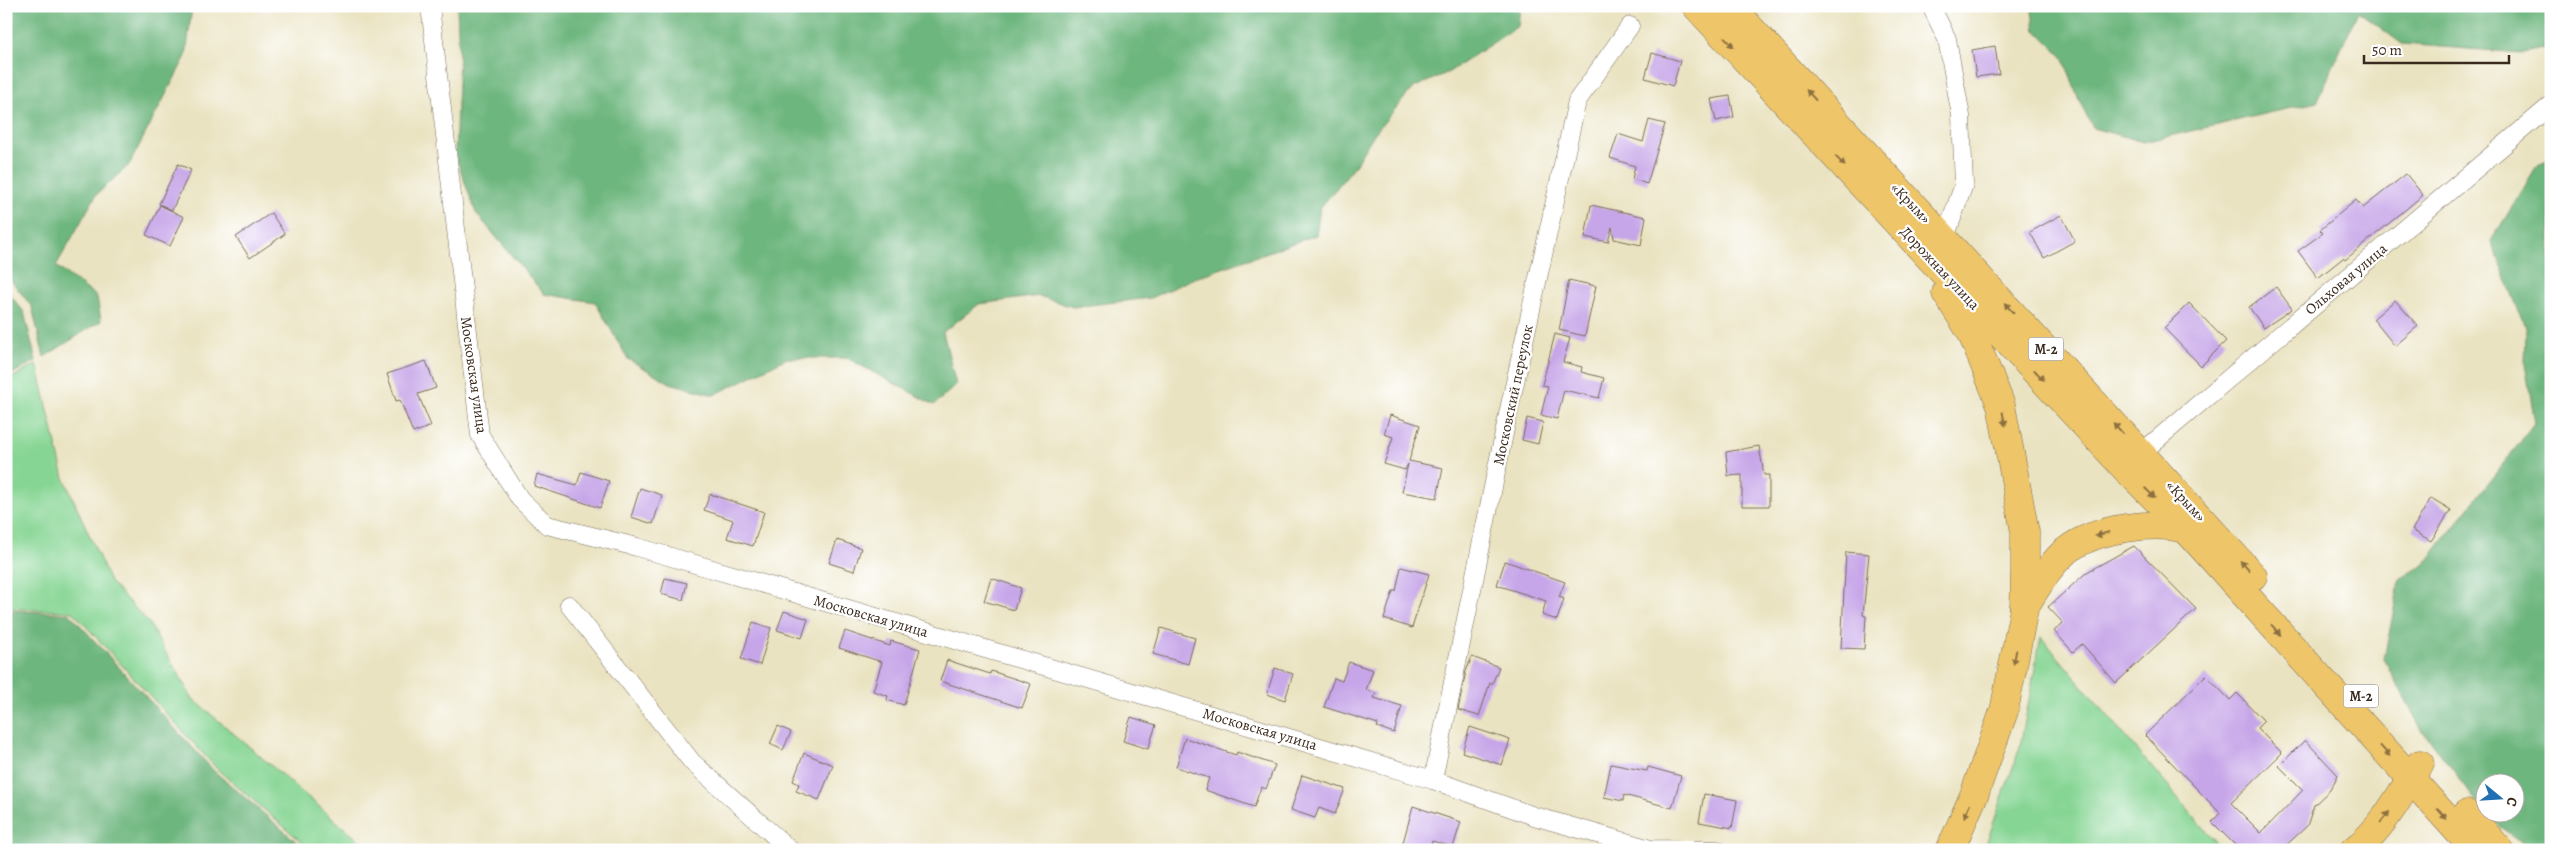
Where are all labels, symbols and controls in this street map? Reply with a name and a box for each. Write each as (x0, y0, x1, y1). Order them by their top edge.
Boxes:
scale bar (2364, 32, 2510, 64)
one-way arrow (1723, 36, 1735, 48)
text: 50 m (2372, 40, 2402, 60)
one-way arrow (1805, 90, 1817, 102)
one-way arrow (1834, 155, 1846, 167)
street label: «Крым» (1886, 178, 1936, 228)
street label: Дорожная улица (1896, 222, 1984, 314)
street label: Ольховая улица (2301, 239, 2391, 319)
one-way arrow (2003, 303, 2015, 315)
street label: Московская улица (456, 315, 492, 435)
street label: Московский переулок (1488, 323, 1538, 467)
road number: М-2 (2028, 338, 2064, 360)
one-way arrow (2033, 368, 2045, 380)
one-way arrow (2000, 412, 2008, 428)
one-way arrow (2112, 423, 2124, 435)
street label: «Крым» (2162, 476, 2211, 527)
one-way arrow (2144, 487, 2156, 499)
one-way arrow (2095, 530, 2110, 538)
one-way arrow (2239, 561, 2251, 573)
street label: Московская улица (811, 590, 931, 642)
one-way arrow (2270, 623, 2282, 635)
one-way arrow (2010, 649, 2018, 665)
road number: М-2 (2344, 684, 2378, 708)
street label: Московская улица (1200, 703, 1320, 755)
one-way arrow (2379, 744, 2391, 756)
north arrow (2474, 774, 2524, 824)
text: С (2501, 795, 2522, 809)
one-way arrow (1962, 804, 1970, 818)
one-way arrow (2437, 808, 2448, 821)
one-way arrow (2380, 811, 2391, 824)

